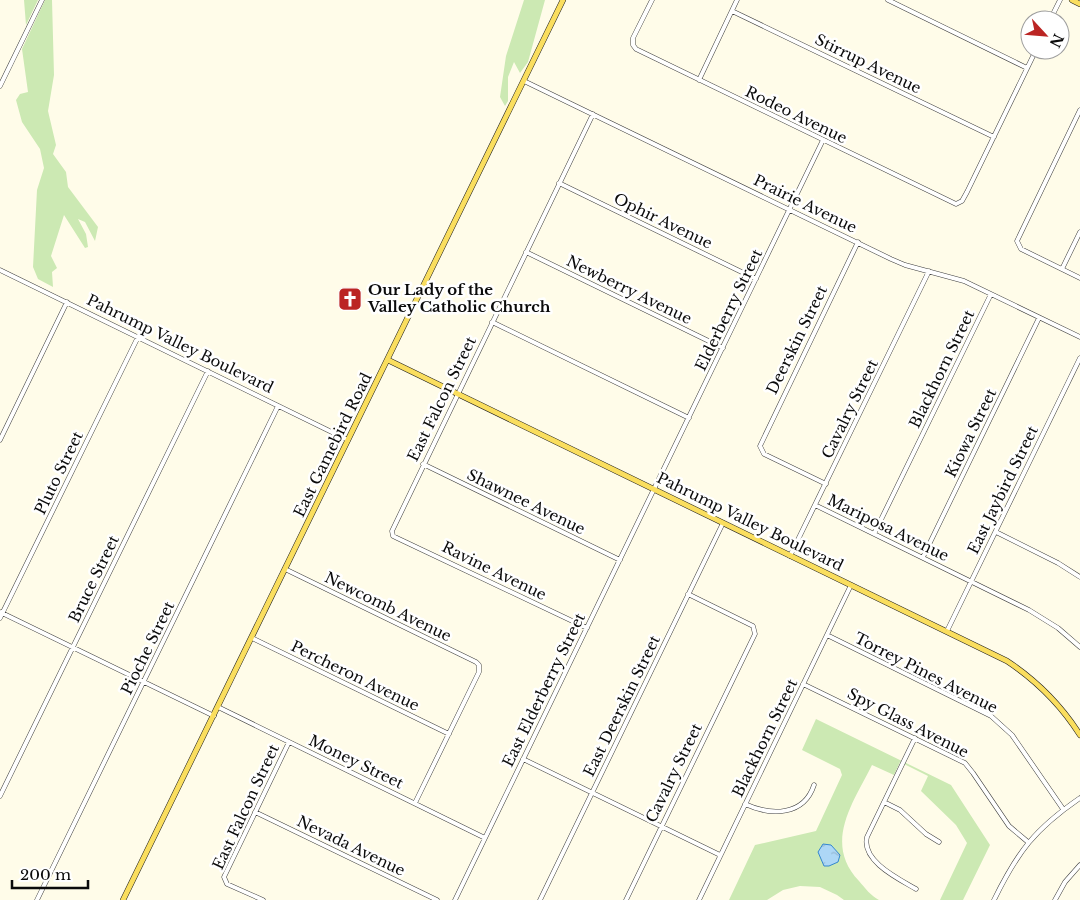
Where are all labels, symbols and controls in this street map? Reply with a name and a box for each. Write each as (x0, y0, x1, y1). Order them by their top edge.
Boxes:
north arrow (1020, 10, 1070, 60)
street label: Stirrup Avenue (812, 30, 924, 97)
text: N (1046, 31, 1068, 51)
street label: Rodeo Avenue (742, 82, 850, 147)
street label: Prairie Avenue (750, 170, 860, 237)
street label: Ophir Avenue (611, 188, 716, 253)
street label: Elderberry Street (691, 246, 766, 374)
street label: Newberry Avenue (564, 251, 695, 328)
place label: Our Lady of the Valley Catholic Church (367, 280, 551, 316)
street label: Deerskin Street (762, 282, 831, 397)
church icon: Our Lady of the Valley Catholic Church (337, 286, 363, 312)
street label: Pahrump Valley Boulevard (84, 290, 277, 397)
street label: Blackhorn Street (905, 306, 979, 431)
street label: East Falcon Street (403, 333, 480, 464)
street label: Cavalry Street (817, 356, 882, 461)
street label: East Gamebird Road (289, 369, 376, 520)
street label: Kiowa Street (941, 385, 1000, 480)
street label: East Jaybird Street (963, 422, 1042, 557)
street label: Pluto Street (30, 428, 87, 517)
street label: Shawnee Avenue (464, 465, 588, 538)
street label: Pahrump Valley Boulevard (654, 468, 847, 575)
street label: Mariposa Avenue (824, 490, 952, 565)
street label: Bruce Street (64, 532, 123, 626)
street label: Ravine Avenue (439, 537, 550, 604)
street label: Newcomb Avenue (322, 568, 455, 645)
street label: Pioche Street (117, 598, 179, 698)
street label: East Elderberry Street (498, 609, 589, 770)
street label: Torrey Pines Avenue (851, 628, 1001, 717)
street label: East Deerskin Street (579, 632, 664, 779)
street label: Percheron Avenue (288, 636, 422, 715)
street label: Blackhorn Street (728, 675, 802, 800)
street label: Spy Glass Avenue (844, 684, 972, 761)
street label: Cavalry Street (641, 720, 706, 825)
street label: Money Street (306, 730, 407, 793)
street label: East Falcon Street (208, 741, 283, 873)
street label: Nevada Avenue (294, 811, 408, 880)
scale bar (12, 858, 89, 890)
text: 200 m (20, 865, 71, 884)

